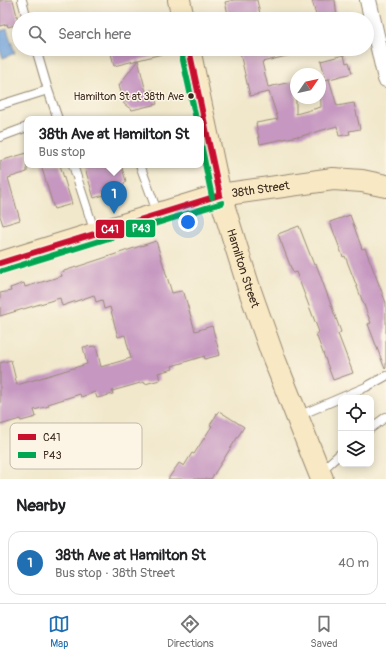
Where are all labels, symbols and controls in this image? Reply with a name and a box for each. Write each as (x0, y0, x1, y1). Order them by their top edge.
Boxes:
search box (12, 12, 374, 56)
icon: search (26, 23, 48, 45)
text: Search here (58, 25, 131, 44)
north arrow (290, 68, 326, 104)
place label: Hamilton St at 38th Ave (73, 90, 185, 103)
marker: Hamilton St at 38th Ave (186, 91, 196, 101)
popup (24, 116, 204, 168)
text: 38th Ave at Hamilton St (39, 125, 189, 144)
text: Bus stop (39, 144, 85, 160)
street label: 38th Street (230, 178, 290, 201)
pin: 1 (101, 181, 127, 214)
your location (178, 212, 198, 232)
line badge: C41 (95, 219, 125, 239)
line badge: P43 (125, 219, 156, 238)
text: P43 (132, 222, 150, 235)
text: C41 (101, 223, 119, 236)
street label: Hamilton Street (223, 227, 263, 310)
map controls (338, 395, 374, 467)
button: locate (338, 395, 374, 431)
legend (10, 423, 142, 469)
text: C41 (43, 431, 60, 444)
button: layers (338, 431, 374, 467)
text: P43 (43, 449, 62, 462)
text: Nearby (16, 495, 65, 516)
text: 38th Ave at Hamilton St (55, 546, 206, 565)
text: 1 (27, 555, 33, 571)
text: 40 m (338, 555, 369, 571)
text: Bus stop · 38th Street (55, 565, 175, 581)
tab: Map (48, 613, 70, 650)
tab: Directions (167, 613, 214, 650)
tab: Saved (310, 613, 338, 650)

